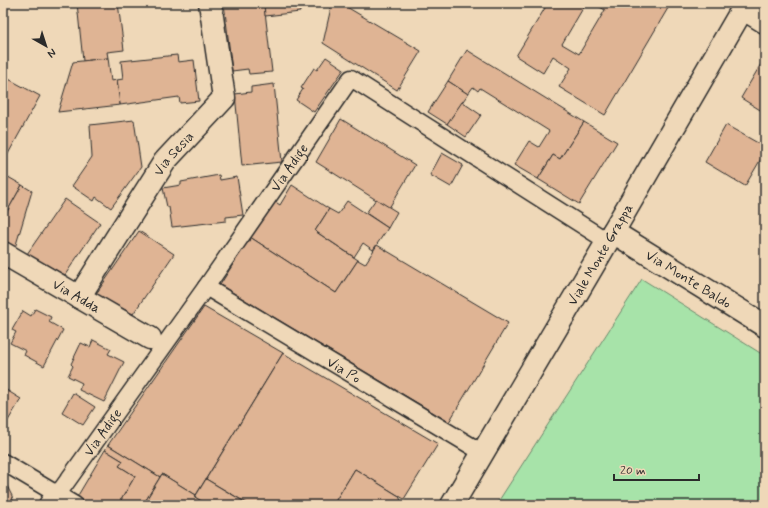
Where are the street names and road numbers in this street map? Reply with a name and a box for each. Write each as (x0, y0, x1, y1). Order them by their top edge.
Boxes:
street label: Via Sesia (150, 128, 198, 180)
street label: Via Adige (267, 140, 313, 196)
street label: Viale Monte Grappa (564, 201, 638, 309)
street label: Via Monte Baldo (642, 246, 734, 313)
street label: Via Adda (49, 275, 103, 317)
street label: Via Po (323, 353, 364, 388)
street label: Via Adige (80, 405, 126, 460)

